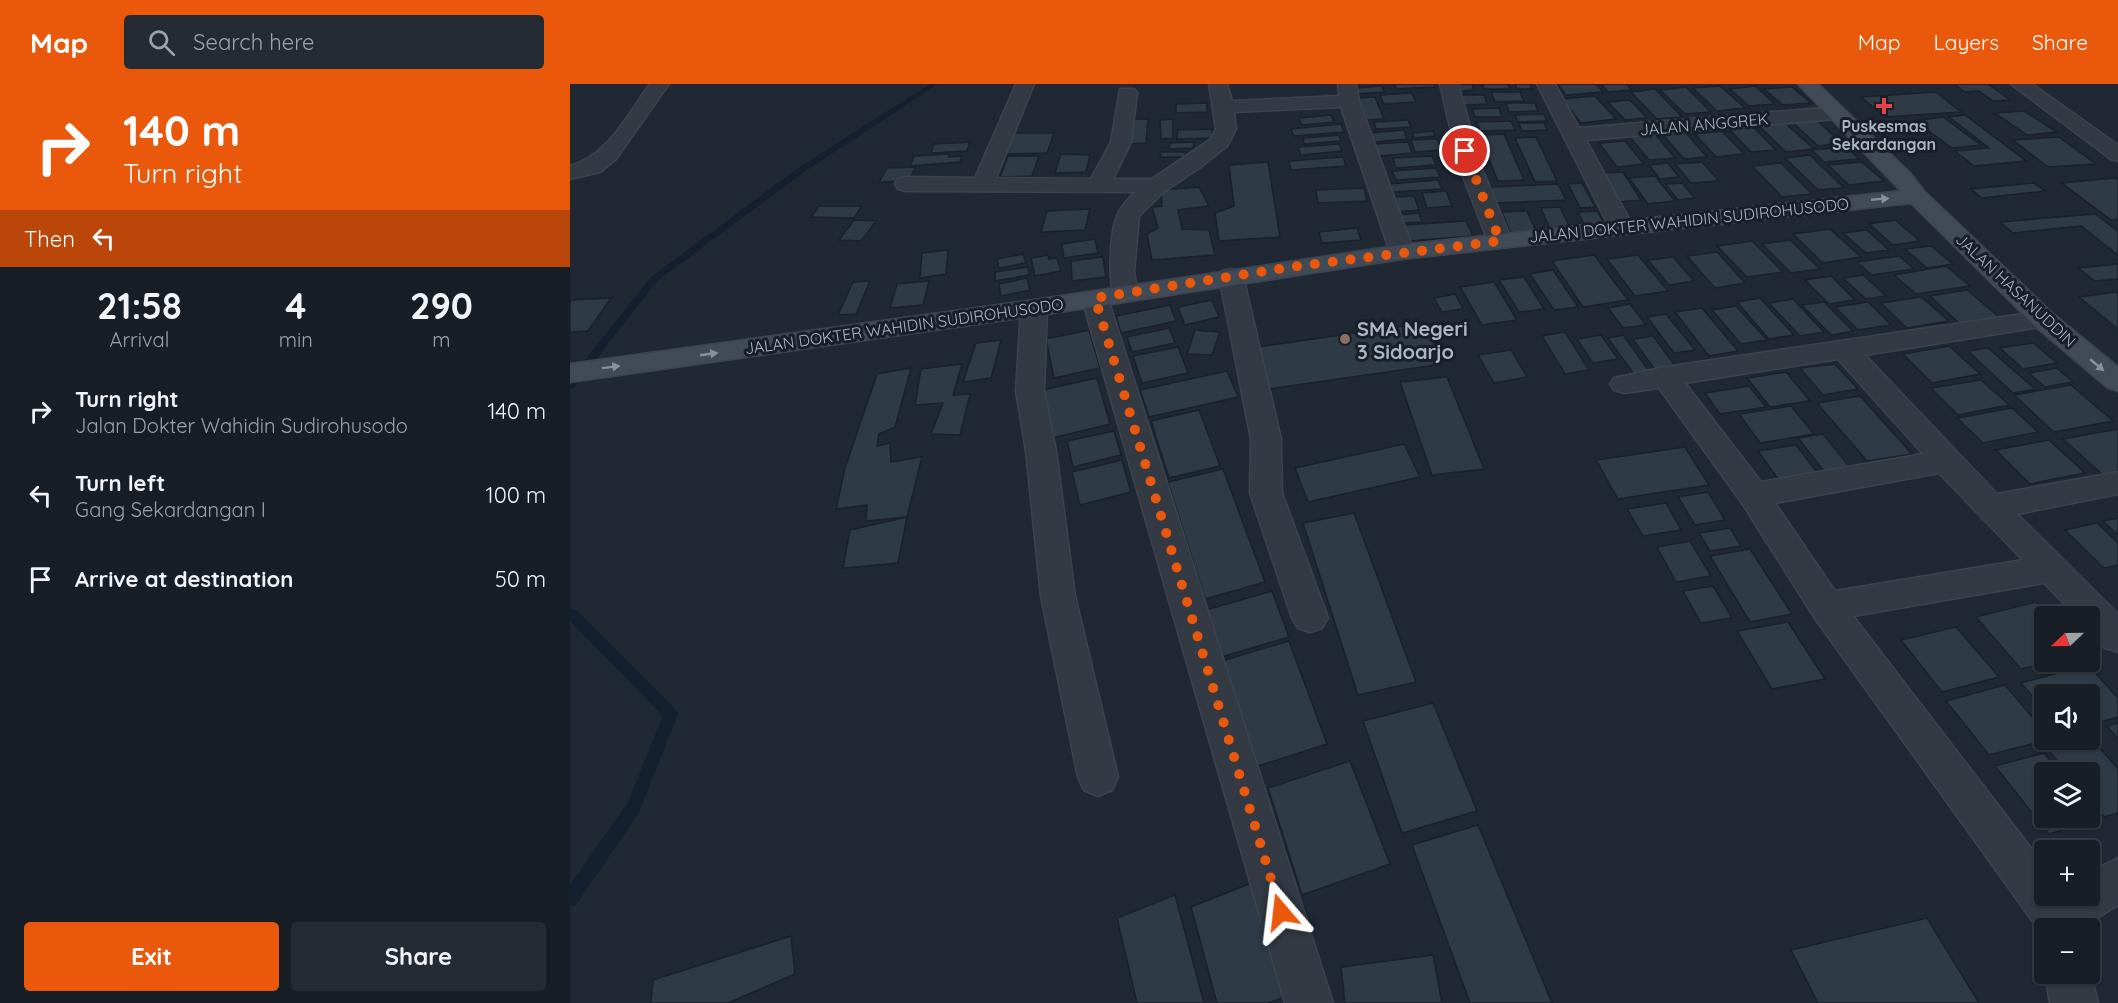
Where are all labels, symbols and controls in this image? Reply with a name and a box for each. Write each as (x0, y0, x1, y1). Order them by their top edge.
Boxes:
search box (124, 15, 544, 69)
text: Map (30, 25, 88, 60)
icon: search (145, 26, 178, 59)
text: Search here (193, 28, 315, 56)
text: Map (1858, 29, 1901, 55)
text: Layers (1934, 29, 1999, 55)
text: Share (2032, 29, 2088, 55)
marker: Puskesmas Sekardangan (1875, 97, 1893, 115)
text: 140 m (123, 104, 240, 157)
icon: right (24, 108, 102, 186)
street label: JALAN ANGGREK (1639, 108, 1769, 140)
place label: Puskesmas Sekardangan (1832, 116, 1936, 154)
pin (1439, 125, 1490, 176)
icon: arrive (1448, 134, 1481, 167)
text: Turn right (123, 156, 242, 190)
street label: JALAN DOKTER WAHIDIN SUDIROHUSODO (1528, 193, 1850, 247)
one-way arrow (1871, 194, 1890, 204)
icon: left (87, 222, 120, 255)
text: Then (24, 225, 75, 253)
street label: JALAN HASANUDDIN (1952, 229, 2080, 351)
text: 21:58 (97, 283, 182, 328)
text: 4 (285, 283, 306, 328)
text: 290 (410, 283, 473, 328)
street label: JALAN DOKTER WAHIDIN SUDIROHUSODO (743, 294, 1065, 358)
place label: SMA Negeri 3 Sidoarjo (1357, 316, 1468, 364)
text: Arrival (109, 327, 169, 352)
text: min (279, 327, 313, 352)
text: m (432, 327, 451, 352)
marker: SMA Negeri 3 Sidoarjo (1338, 332, 1352, 346)
one-way arrow (700, 349, 719, 358)
one-way arrow (2089, 358, 2105, 371)
one-way arrow (602, 363, 621, 372)
text: Turn right (75, 385, 179, 413)
icon: right (24, 395, 57, 428)
text: 140 m (487, 397, 546, 425)
text: Jalan Dokter Wahidin Sudirohusodo (75, 413, 408, 438)
text: Turn left (75, 469, 165, 497)
icon: left (24, 479, 57, 512)
text: 100 m (486, 481, 546, 509)
text: Gang Sekardangan I (75, 497, 266, 522)
icon: arrive (24, 563, 57, 596)
text: Arrive at destination (75, 565, 293, 593)
text: 50 m (495, 565, 546, 593)
north arrow (2034, 606, 2100, 672)
map controls (2034, 606, 2100, 984)
button: sound (2034, 684, 2100, 750)
button: layers (2034, 762, 2100, 828)
button: + (2034, 840, 2100, 906)
position arrow (1249, 880, 1313, 944)
button: − (2034, 918, 2100, 984)
button: Exit (24, 922, 279, 991)
button: Share (291, 922, 546, 991)

